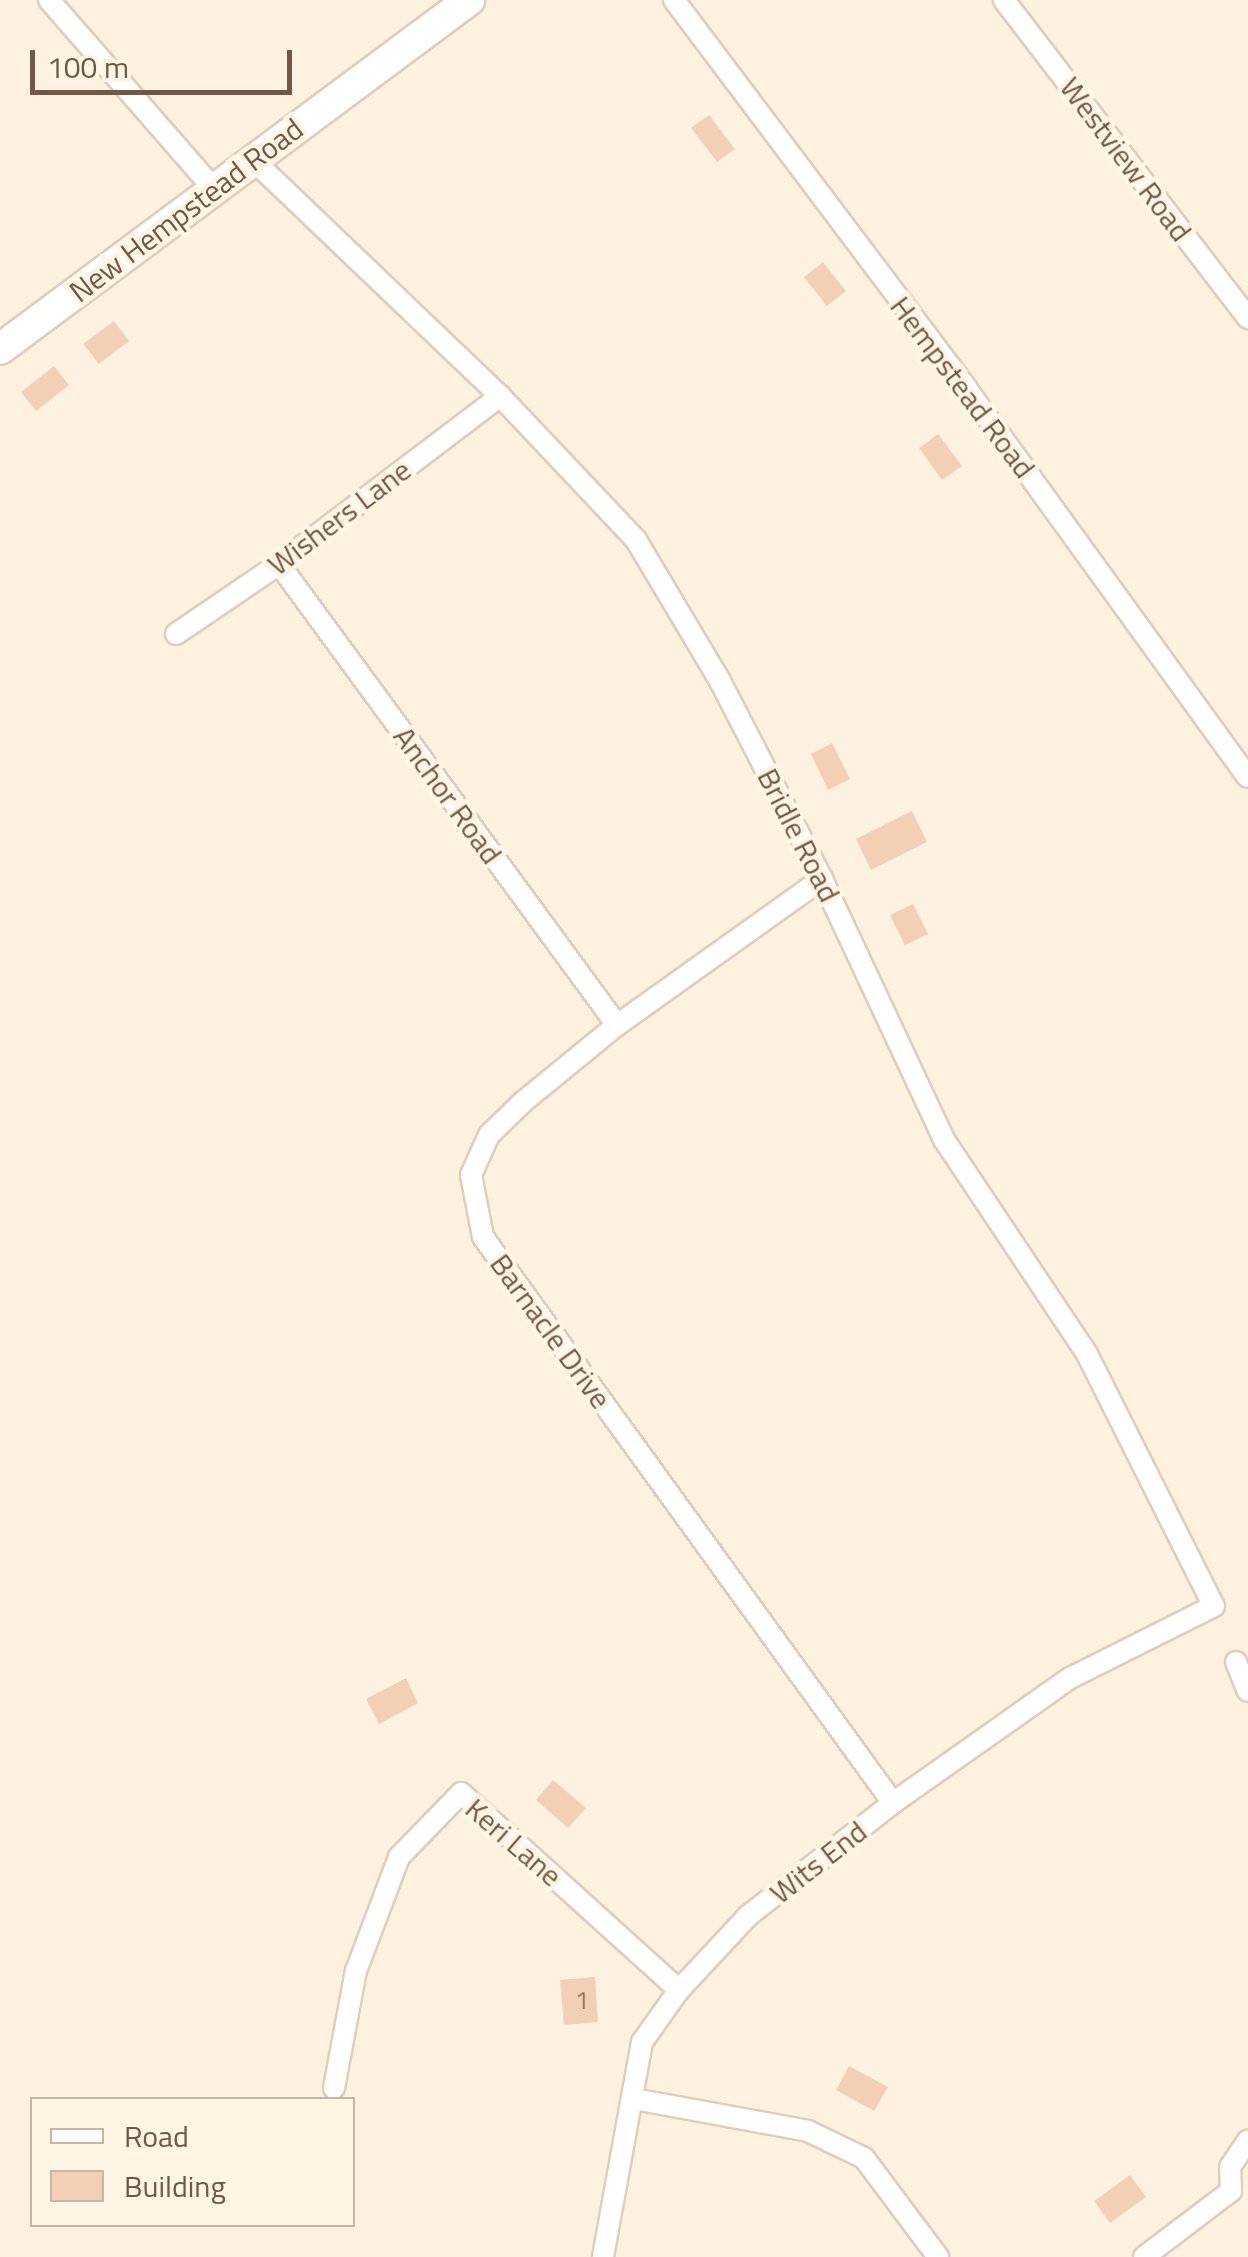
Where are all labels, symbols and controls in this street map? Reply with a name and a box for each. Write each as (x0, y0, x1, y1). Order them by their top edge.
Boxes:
scale bar (35, 30, 298, 92)
text: 100 m (47, 44, 129, 90)
street label: Westview Road (1053, 70, 1199, 248)
street label: New Hempstead Road (62, 111, 310, 309)
street label: Hempstead Road (883, 289, 1043, 485)
street label: Wishers Lane (260, 451, 418, 583)
street label: Anchor Road (386, 719, 510, 871)
street label: Bridle Road (750, 762, 848, 908)
street label: Barnacle Drive (483, 1247, 619, 1415)
street label: Keri Lane (458, 1790, 570, 1894)
street label: Wits End (762, 1813, 874, 1911)
house number: 1 (575, 1985, 589, 2015)
legend (30, 2097, 355, 2227)
text: Road (124, 2113, 189, 2159)
text: Building (124, 2163, 226, 2209)

